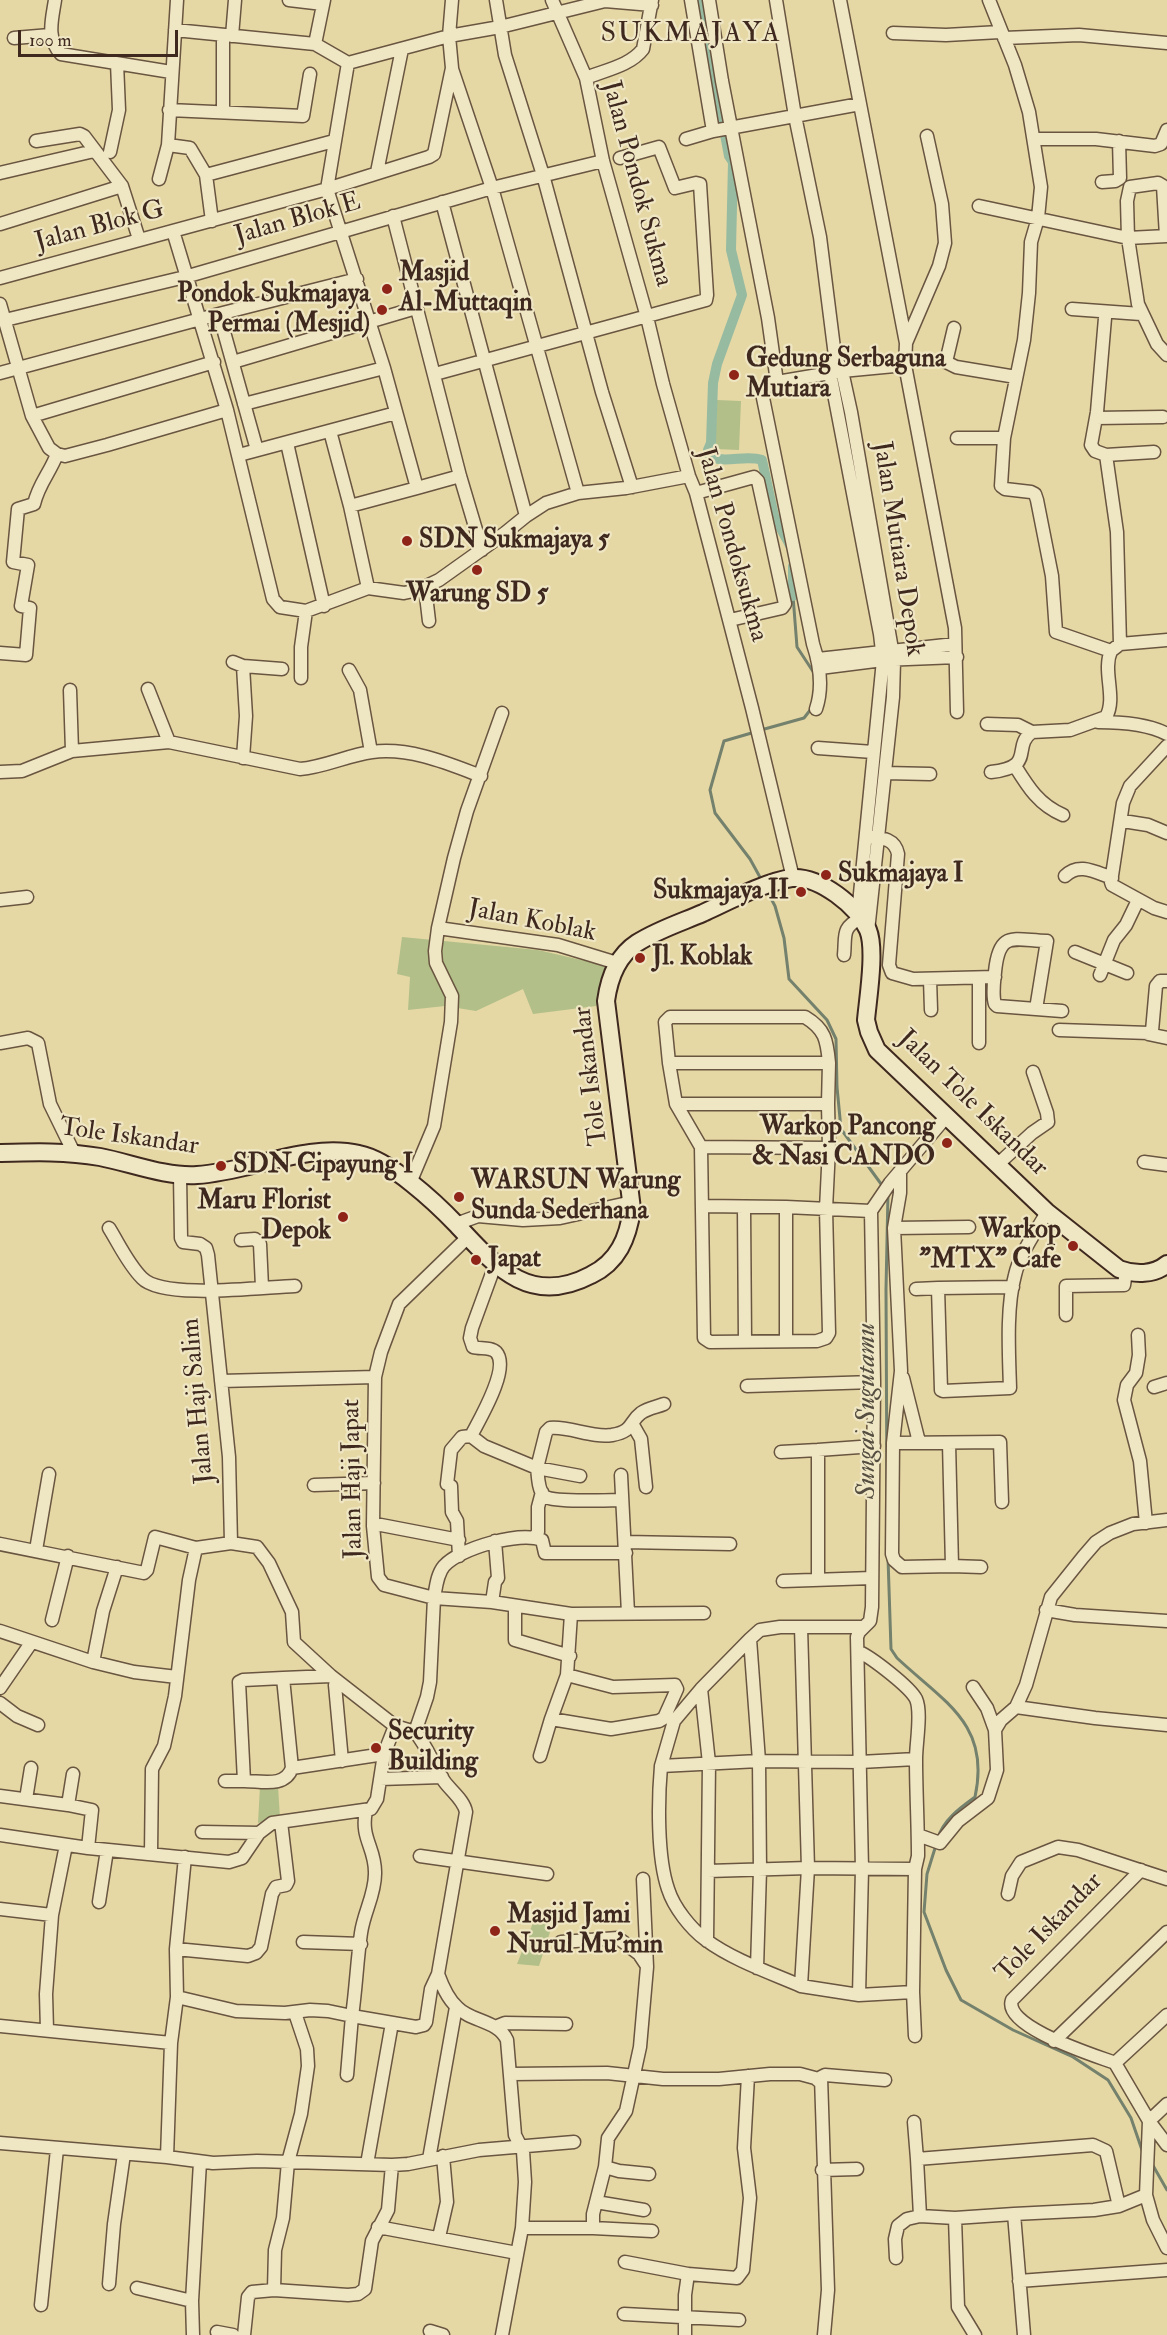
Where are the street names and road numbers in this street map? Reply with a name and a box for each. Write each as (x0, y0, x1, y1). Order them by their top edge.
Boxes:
street label: Jalan Pondok Sukma (594, 78, 678, 290)
street label: Jalan Blok E (231, 187, 365, 253)
street label: Jalan Blok G (32, 195, 168, 259)
street label: Jalan Mutiara Depok (865, 439, 929, 659)
street label: Jalan Pondoksukma (688, 444, 774, 646)
street label: Jalan Koblak (465, 894, 599, 950)
street label: Tole Iskandar (568, 1005, 616, 1147)
street label: Jalan Tole Iskandar (890, 1024, 1054, 1184)
street label: Tole Iskandar (57, 1113, 201, 1163)
street label: Jalan Haji Salim (176, 1317, 222, 1485)
street label: Jalan Haji Japat (337, 1399, 371, 1559)
street label: Tole Iskandar (990, 1867, 1110, 1989)

